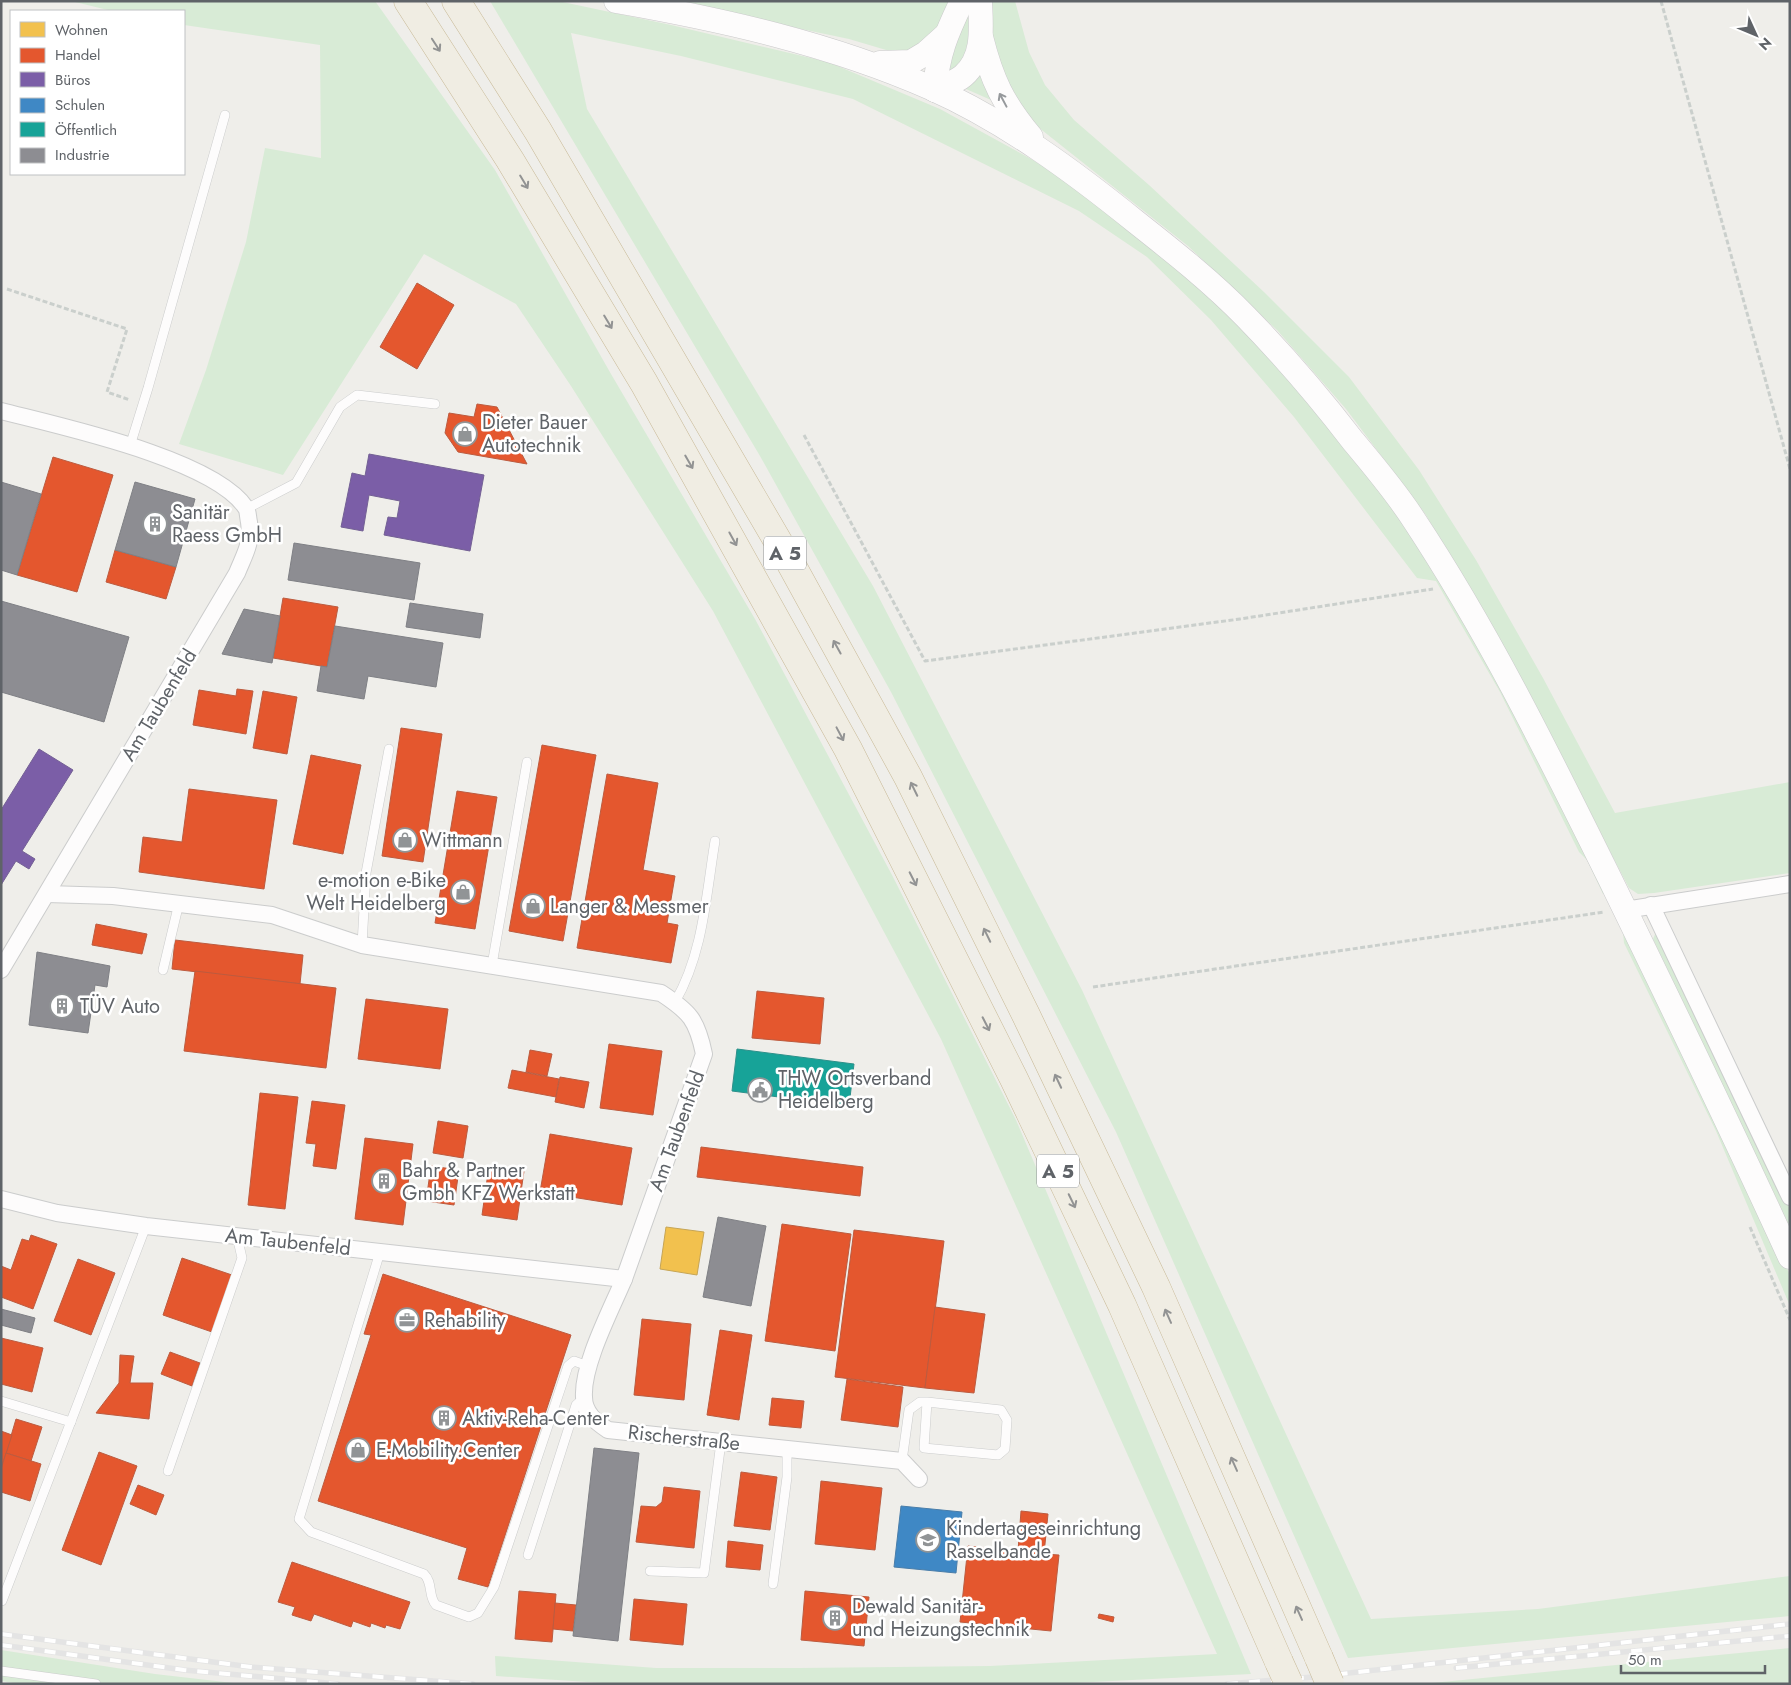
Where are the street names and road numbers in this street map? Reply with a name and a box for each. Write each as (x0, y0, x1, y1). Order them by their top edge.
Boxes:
road number: A 5 (764, 536, 806, 570)
street label: Am Taubenfeld (114, 643, 204, 767)
street label: Am Taubenfeld (642, 1067, 712, 1195)
road number: A 5 (1037, 1154, 1079, 1188)
street label: Am Taubenfeld (224, 1221, 352, 1263)
street label: Rischerstraße (626, 1418, 742, 1458)

